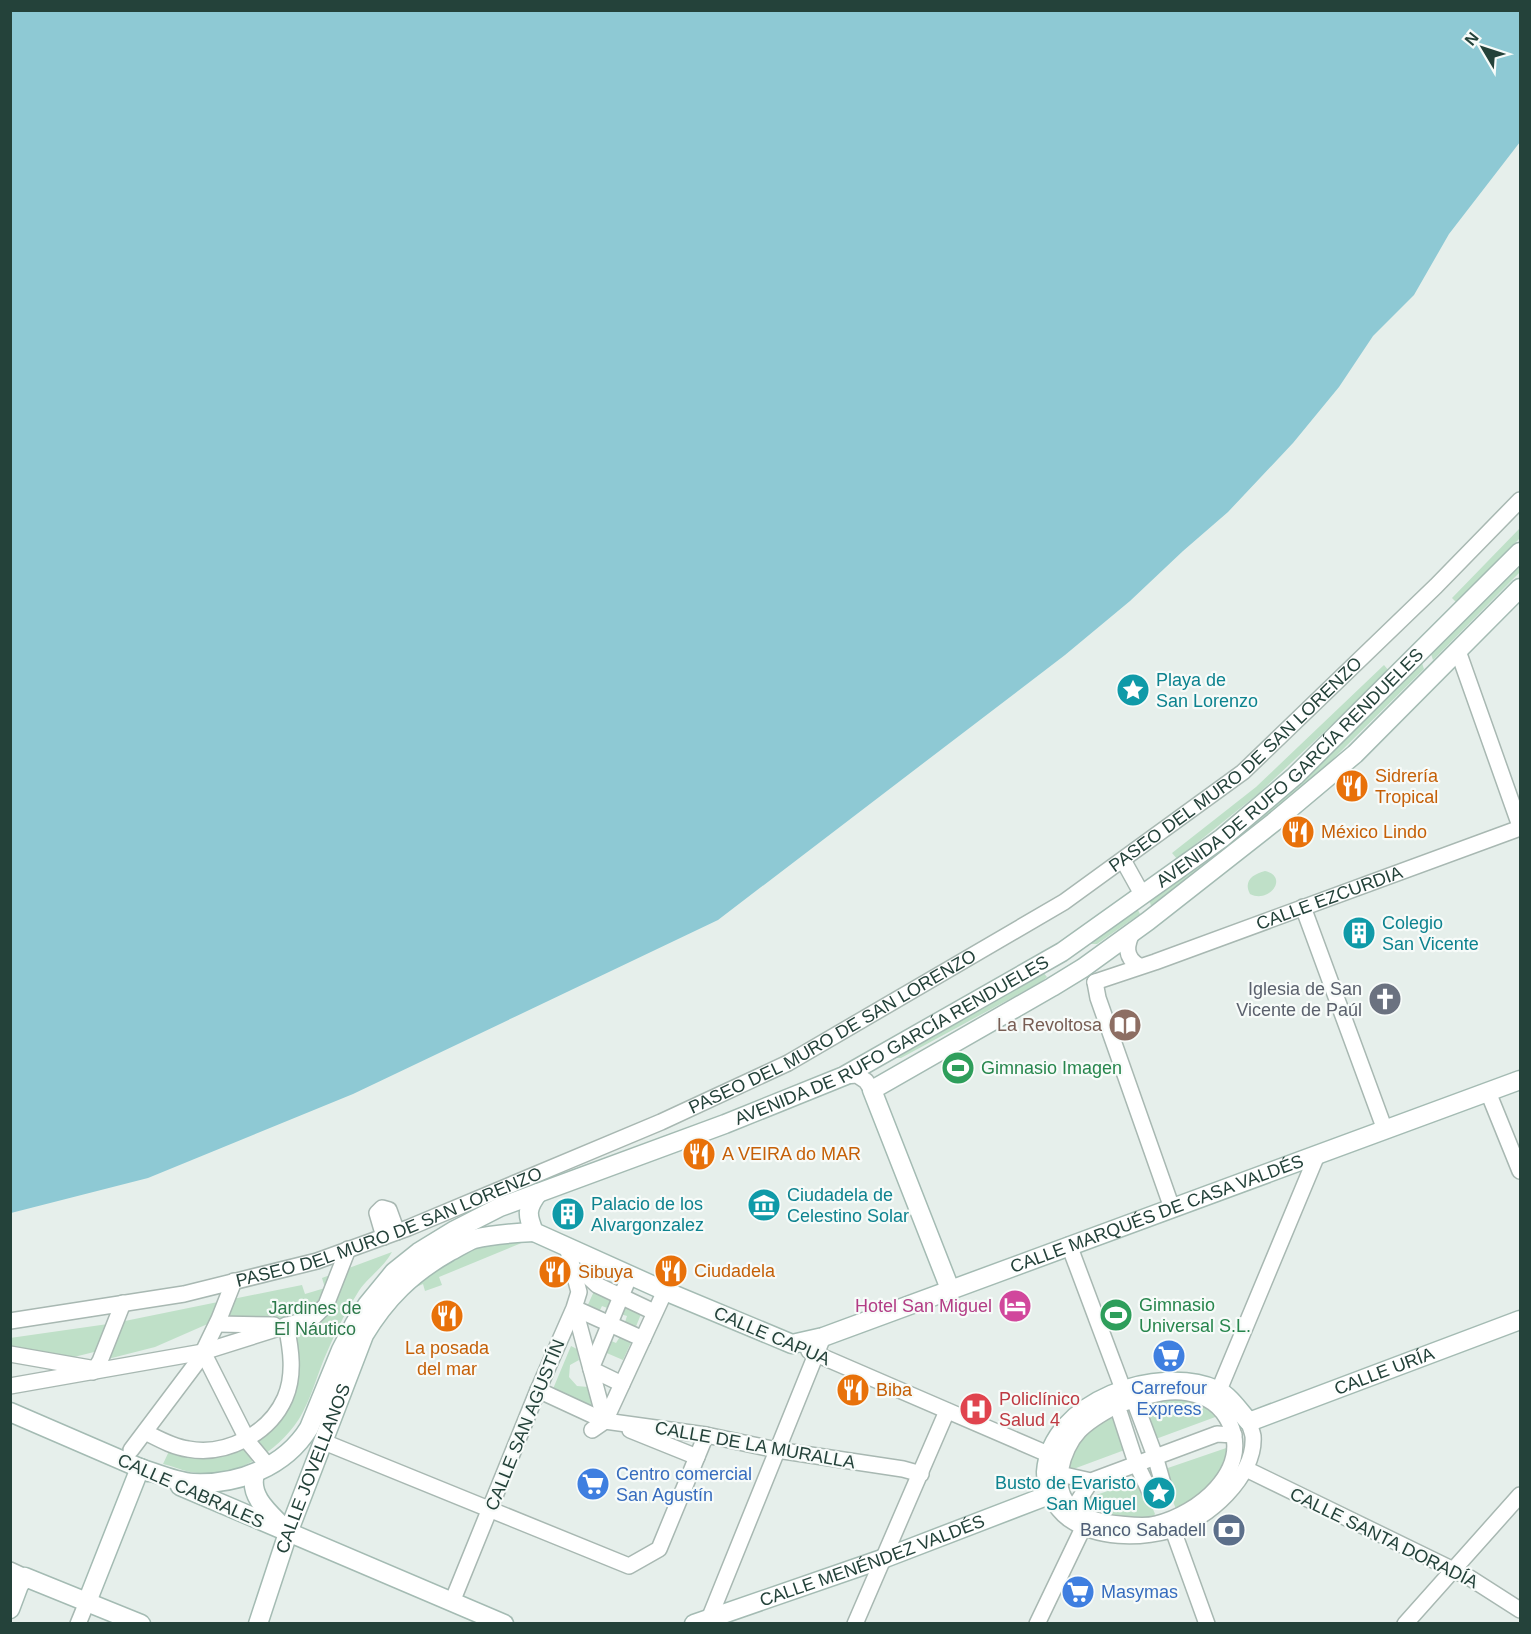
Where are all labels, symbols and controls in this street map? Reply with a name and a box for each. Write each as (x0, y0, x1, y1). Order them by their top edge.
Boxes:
north arrow (1453, 18, 1513, 78)
text: N (1461, 29, 1482, 49)
street label: AVENIDA DE RUFO GARCÍA RENDUELES (1152, 644, 1427, 892)
street label: PASEO DEL MURO DE SAN LORENZO (1105, 653, 1366, 876)
place label: Playa de San Lorenzo (1156, 670, 1258, 711)
place icon: Playa de San Lorenzo (1115, 672, 1151, 708)
place label: Sidrería Tropical (1375, 766, 1439, 807)
restaurant icon: Sidrería Tropical (1334, 768, 1370, 804)
restaurant icon: México Lindo (1280, 814, 1316, 850)
place label: México Lindo (1321, 822, 1427, 842)
street label: CALLE EZCURDIA (1254, 862, 1405, 934)
place label: Colegio San Vicente (1382, 913, 1479, 954)
building icon: Colegio San Vicente (1341, 915, 1377, 951)
street label: PASEO DEL MURO DE SAN LORENZO (685, 946, 980, 1118)
street label: AVENIDA DE RUFO GARCÍA RENDUELES (732, 952, 1052, 1129)
place label: Iglesia de San Vicente de Paúl (1236, 979, 1362, 1020)
church icon: Iglesia de San Vicente de Paúl (1367, 981, 1403, 1017)
library icon: La Revoltosa (1107, 1007, 1143, 1043)
place label: La Revoltosa (997, 1015, 1103, 1035)
sports icon: Gimnasio Imagen (940, 1050, 976, 1086)
place label: Gimnasio Imagen (981, 1058, 1122, 1078)
restaurant icon: A VEIRA do MAR (681, 1136, 717, 1172)
place label: A VEIRA do MAR (722, 1144, 861, 1164)
street label: CALLE MARQUÉS DE CASA VALDÉS (1007, 1151, 1306, 1277)
street label: PASEO DEL MURO DE SAN LORENZO (234, 1163, 545, 1291)
place label: Ciudadela de Celestino Solar (787, 1185, 909, 1226)
museum icon: Ciudadela de Celestino Solar (746, 1187, 782, 1223)
place label: Palacio de los Alvargonzalez (591, 1194, 704, 1235)
building icon: Palacio de los Alvargonzalez (550, 1196, 586, 1232)
restaurant icon: Ciudadela (653, 1253, 689, 1289)
restaurant icon: Sibuya (537, 1254, 573, 1290)
place label: Ciudadela (694, 1261, 776, 1281)
place label: Sibuya (578, 1262, 634, 1282)
hotel icon: Hotel San Miguel (997, 1288, 1033, 1324)
place label: Gimnasio Universal S.L. (1139, 1295, 1251, 1336)
place label: Hotel San Miguel (855, 1296, 992, 1316)
sports icon: Gimnasio Universal S.L. (1098, 1297, 1134, 1333)
park label: Jardines de El Náutico (268, 1298, 362, 1339)
restaurant icon: La posada del mar (429, 1298, 465, 1334)
street label: CALLE CAPUA (711, 1303, 833, 1369)
street label: CALLE SAN AGUSTÍN (481, 1336, 569, 1514)
place label: La posada del mar (405, 1338, 490, 1379)
supermarket icon: Carrefour Express (1151, 1338, 1187, 1374)
street label: CALLE URÍA (1332, 1343, 1437, 1399)
restaurant icon: Biba (835, 1372, 871, 1408)
place label: Carrefour Express (1131, 1378, 1207, 1419)
place label: Biba (876, 1380, 913, 1400)
street label: CALLE JOVELLANOS (272, 1381, 354, 1556)
place label: Policlínico Salud 4 (999, 1389, 1080, 1430)
hospital icon: Policlínico Salud 4 (958, 1391, 994, 1427)
street label: CALLE DE LA MURALLA (653, 1418, 857, 1472)
street label: CALLE CABRALES (115, 1450, 267, 1532)
place label: Centro comercial San Agustín (616, 1464, 752, 1505)
supermarket icon: Centro comercial San Agustín (575, 1466, 611, 1502)
place label: Busto de Evaristo San Miguel (995, 1473, 1136, 1514)
place icon: Busto de Evaristo San Miguel (1141, 1475, 1177, 1511)
street label: CALLE SANTA DORADÍA (1287, 1484, 1481, 1592)
street label: CALLE MENÉNDEZ VALDÉS (757, 1511, 987, 1611)
bank icon: Banco Sabadell (1211, 1512, 1247, 1548)
place label: Banco Sabadell (1080, 1520, 1206, 1540)
supermarket icon: Masymas (1060, 1574, 1096, 1610)
place label: Masymas (1101, 1582, 1178, 1602)

